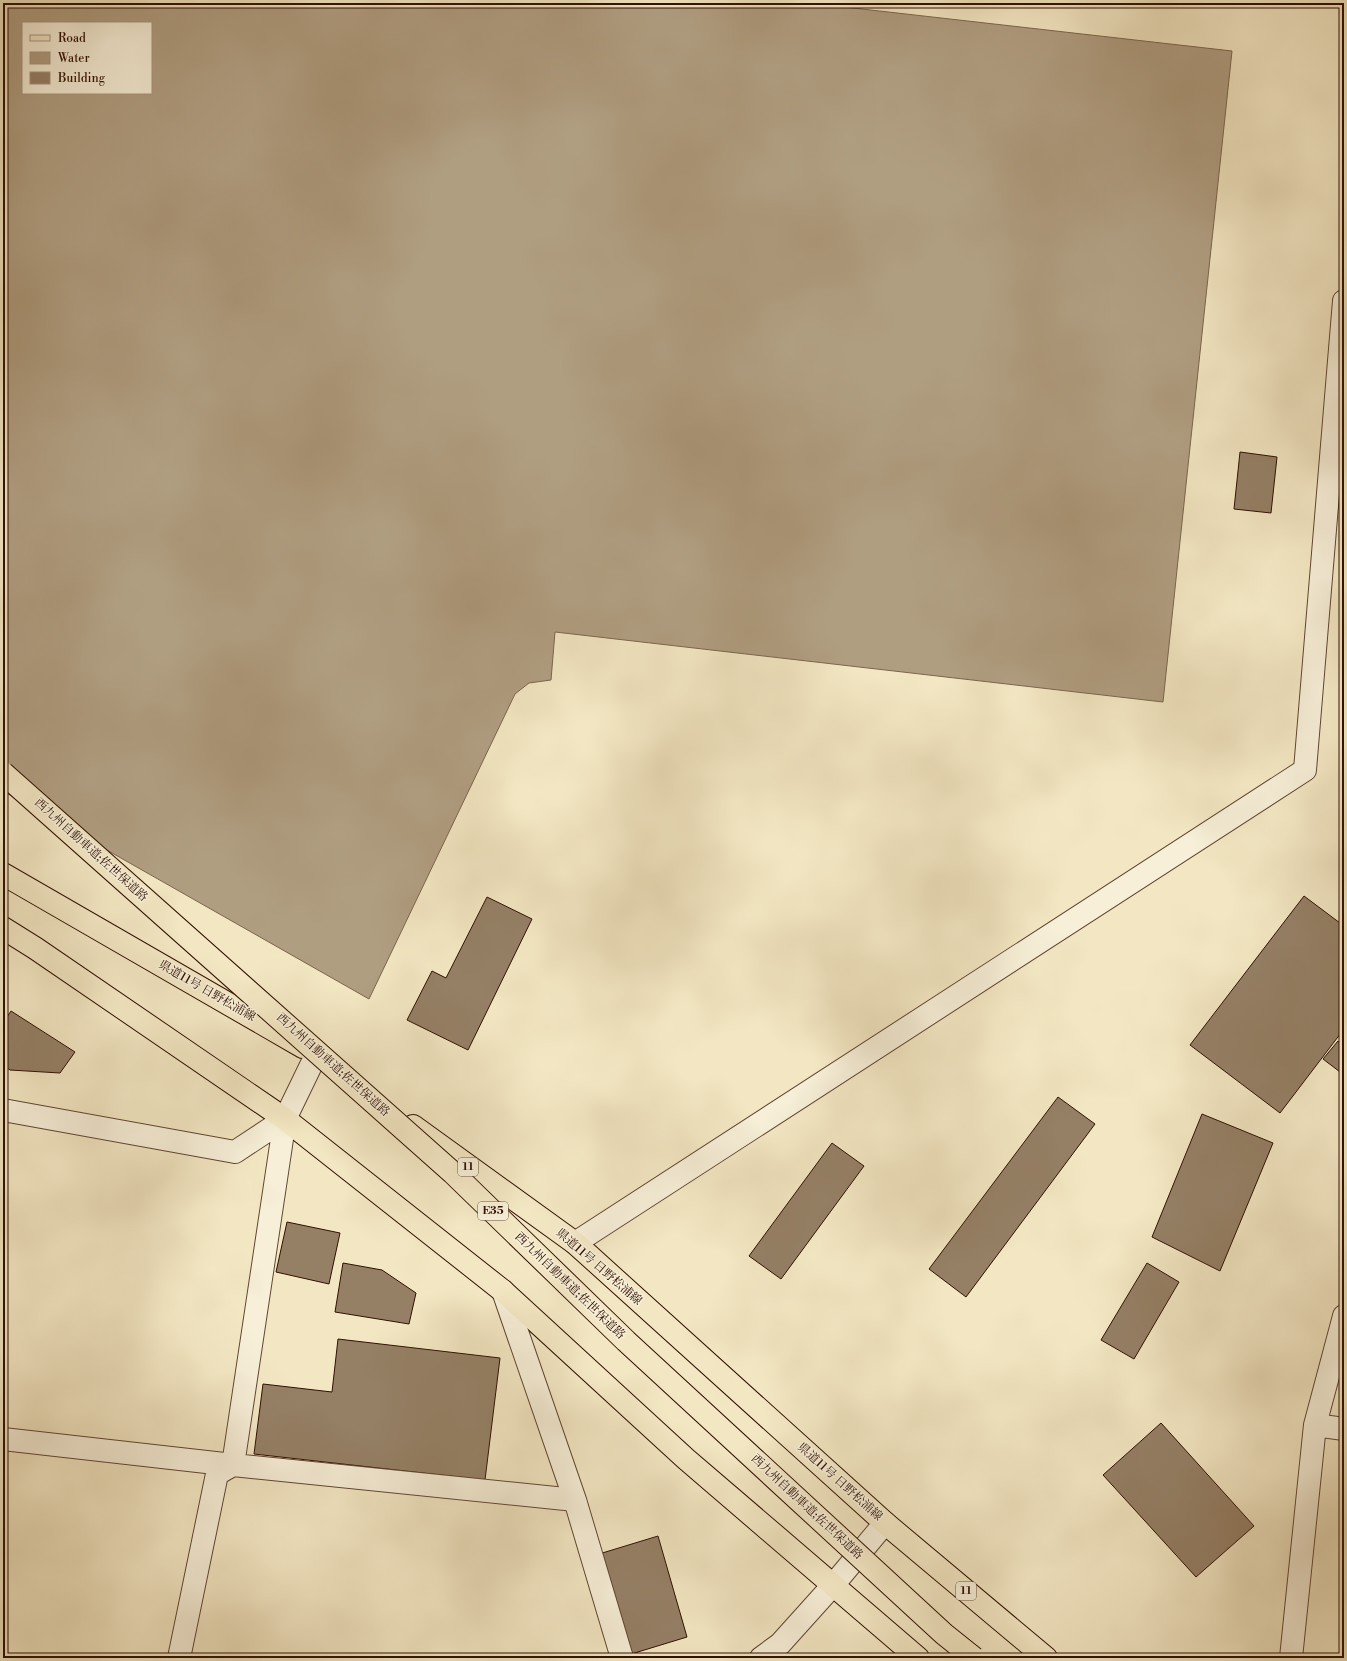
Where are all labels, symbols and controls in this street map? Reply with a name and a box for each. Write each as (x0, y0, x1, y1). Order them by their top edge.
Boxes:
legend (22, 22, 152, 94)
text: Road (58, 31, 86, 46)
text: Water (57, 51, 90, 66)
text: Building (57, 71, 106, 86)
street label: 西九州自動車道;佐世保道路 (31, 795, 151, 905)
street label: 県道11号 日野松浦線 (156, 957, 258, 1025)
street label: 西九州自動車道;佐世保道路 (273, 1010, 393, 1120)
road number: 11 (458, 1158, 478, 1176)
road number: E35 (478, 1202, 508, 1220)
street label: 県道11号 日野松浦線 (553, 1226, 645, 1308)
street label: 西九州自動車道;佐世保道路 (512, 1229, 628, 1343)
street label: 県道11号 日野松浦線 (794, 1440, 886, 1524)
street label: 西九州自動車道;佐世保道路 (748, 1451, 866, 1563)
road number: 11 (956, 1582, 976, 1600)

